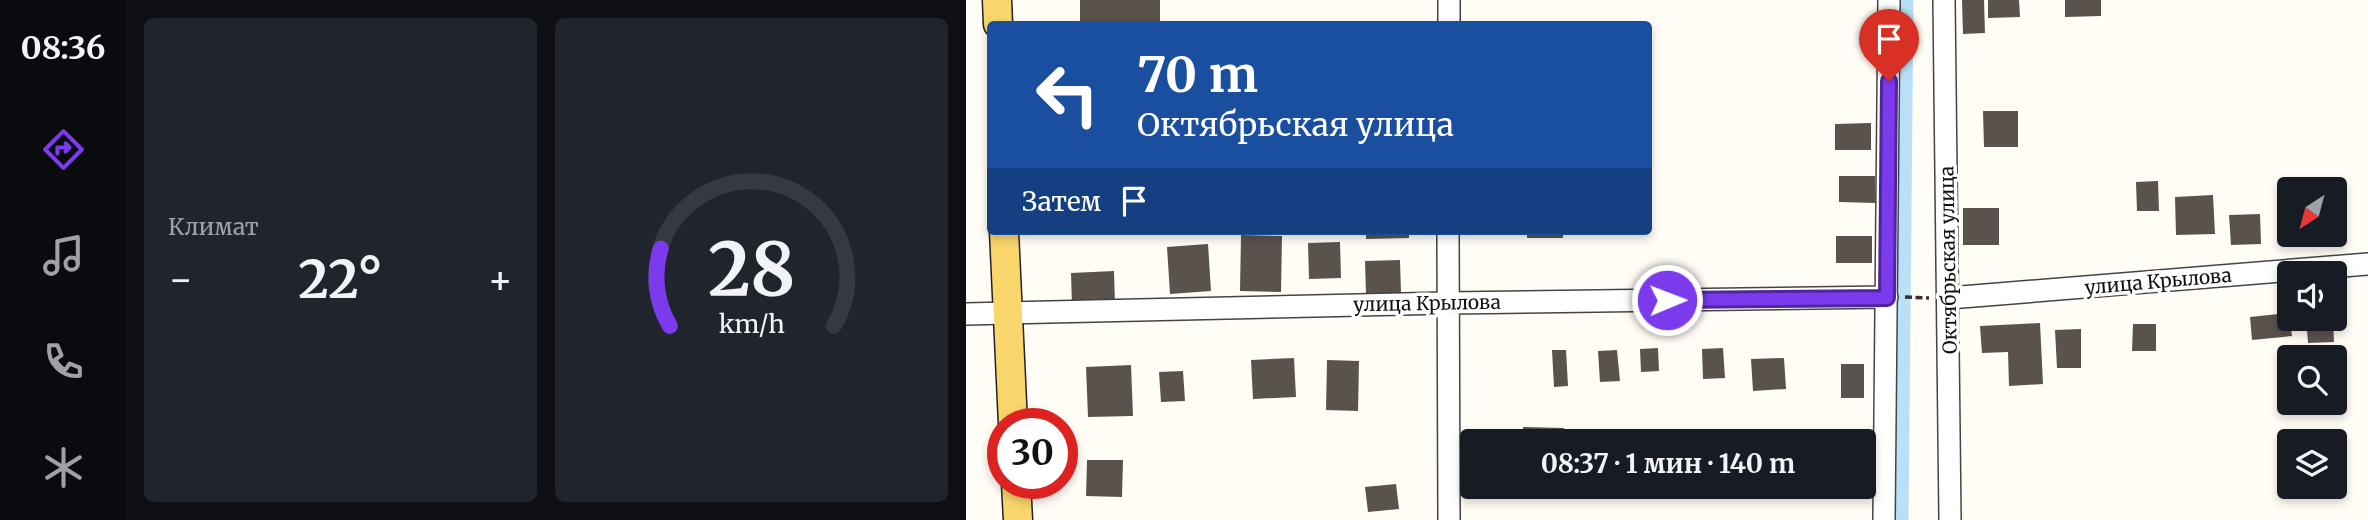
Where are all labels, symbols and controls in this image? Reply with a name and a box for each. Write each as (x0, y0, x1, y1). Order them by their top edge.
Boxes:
pin (1859, 9, 1919, 81)
icon: arrive (1870, 20, 1908, 58)
text: 08:36 (20, 28, 106, 68)
text: 70 m (1137, 44, 1258, 105)
icon: left (1022, 49, 1113, 140)
text: Октябрьская улица (1137, 105, 1454, 145)
icon: directions (39, 125, 88, 174)
street label: Октябрьская улица (1934, 166, 1962, 354)
north arrow (2277, 177, 2347, 247)
map controls (2277, 177, 2347, 499)
icon: arrive (1115, 182, 1153, 220)
text: Затем (1022, 185, 1101, 218)
text: Климат (168, 212, 259, 241)
text: 28 (708, 224, 795, 316)
icon: music (39, 231, 88, 280)
text: 22° (298, 247, 383, 312)
text: − (168, 256, 193, 303)
text: + (488, 256, 513, 303)
button: sound (2277, 261, 2347, 331)
position arrow (1630, 263, 1704, 337)
street label: улица Крылова (2083, 263, 2233, 299)
street label: улица Крылова (1353, 290, 1501, 316)
text: km/h (718, 308, 785, 340)
icon: phone (39, 337, 88, 386)
button: search (2277, 345, 2347, 415)
speed limit sign: 30 (987, 408, 1078, 499)
button: layers (2277, 429, 2347, 499)
icon: climate (39, 443, 88, 492)
text: 08:37 · 1 мин · 140 m (1541, 447, 1795, 480)

